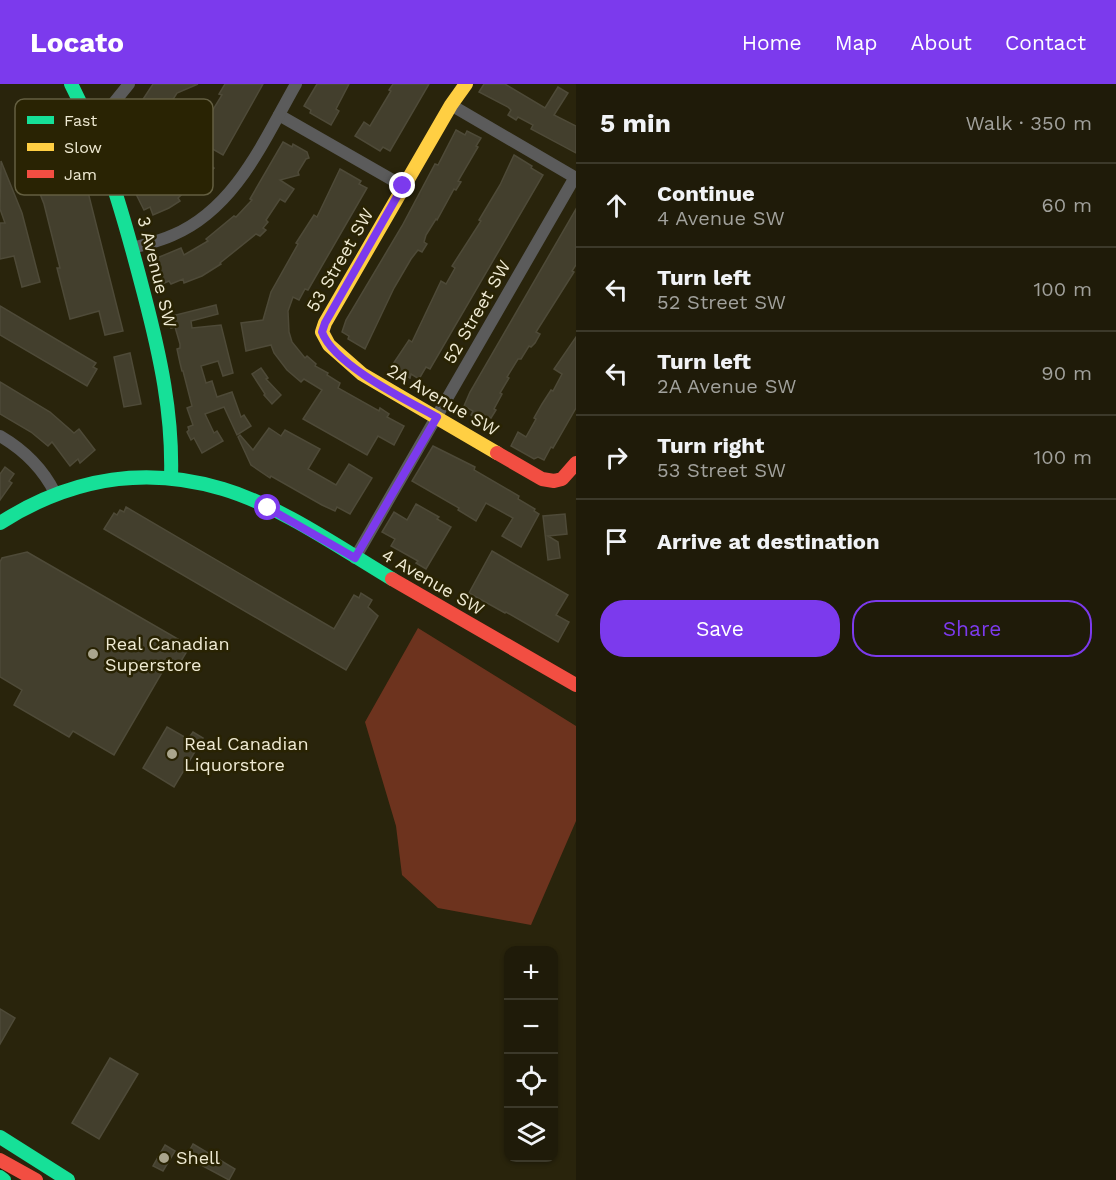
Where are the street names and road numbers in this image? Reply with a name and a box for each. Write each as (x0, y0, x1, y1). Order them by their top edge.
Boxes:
street label: 53 Street SW (301, 204, 378, 315)
street label: 3 Avenue SW (133, 214, 182, 330)
street label: 52 Street SW (438, 256, 515, 367)
street label: 2A Avenue SW (384, 359, 503, 440)
street label: 4 Avenue SW (378, 544, 488, 619)

